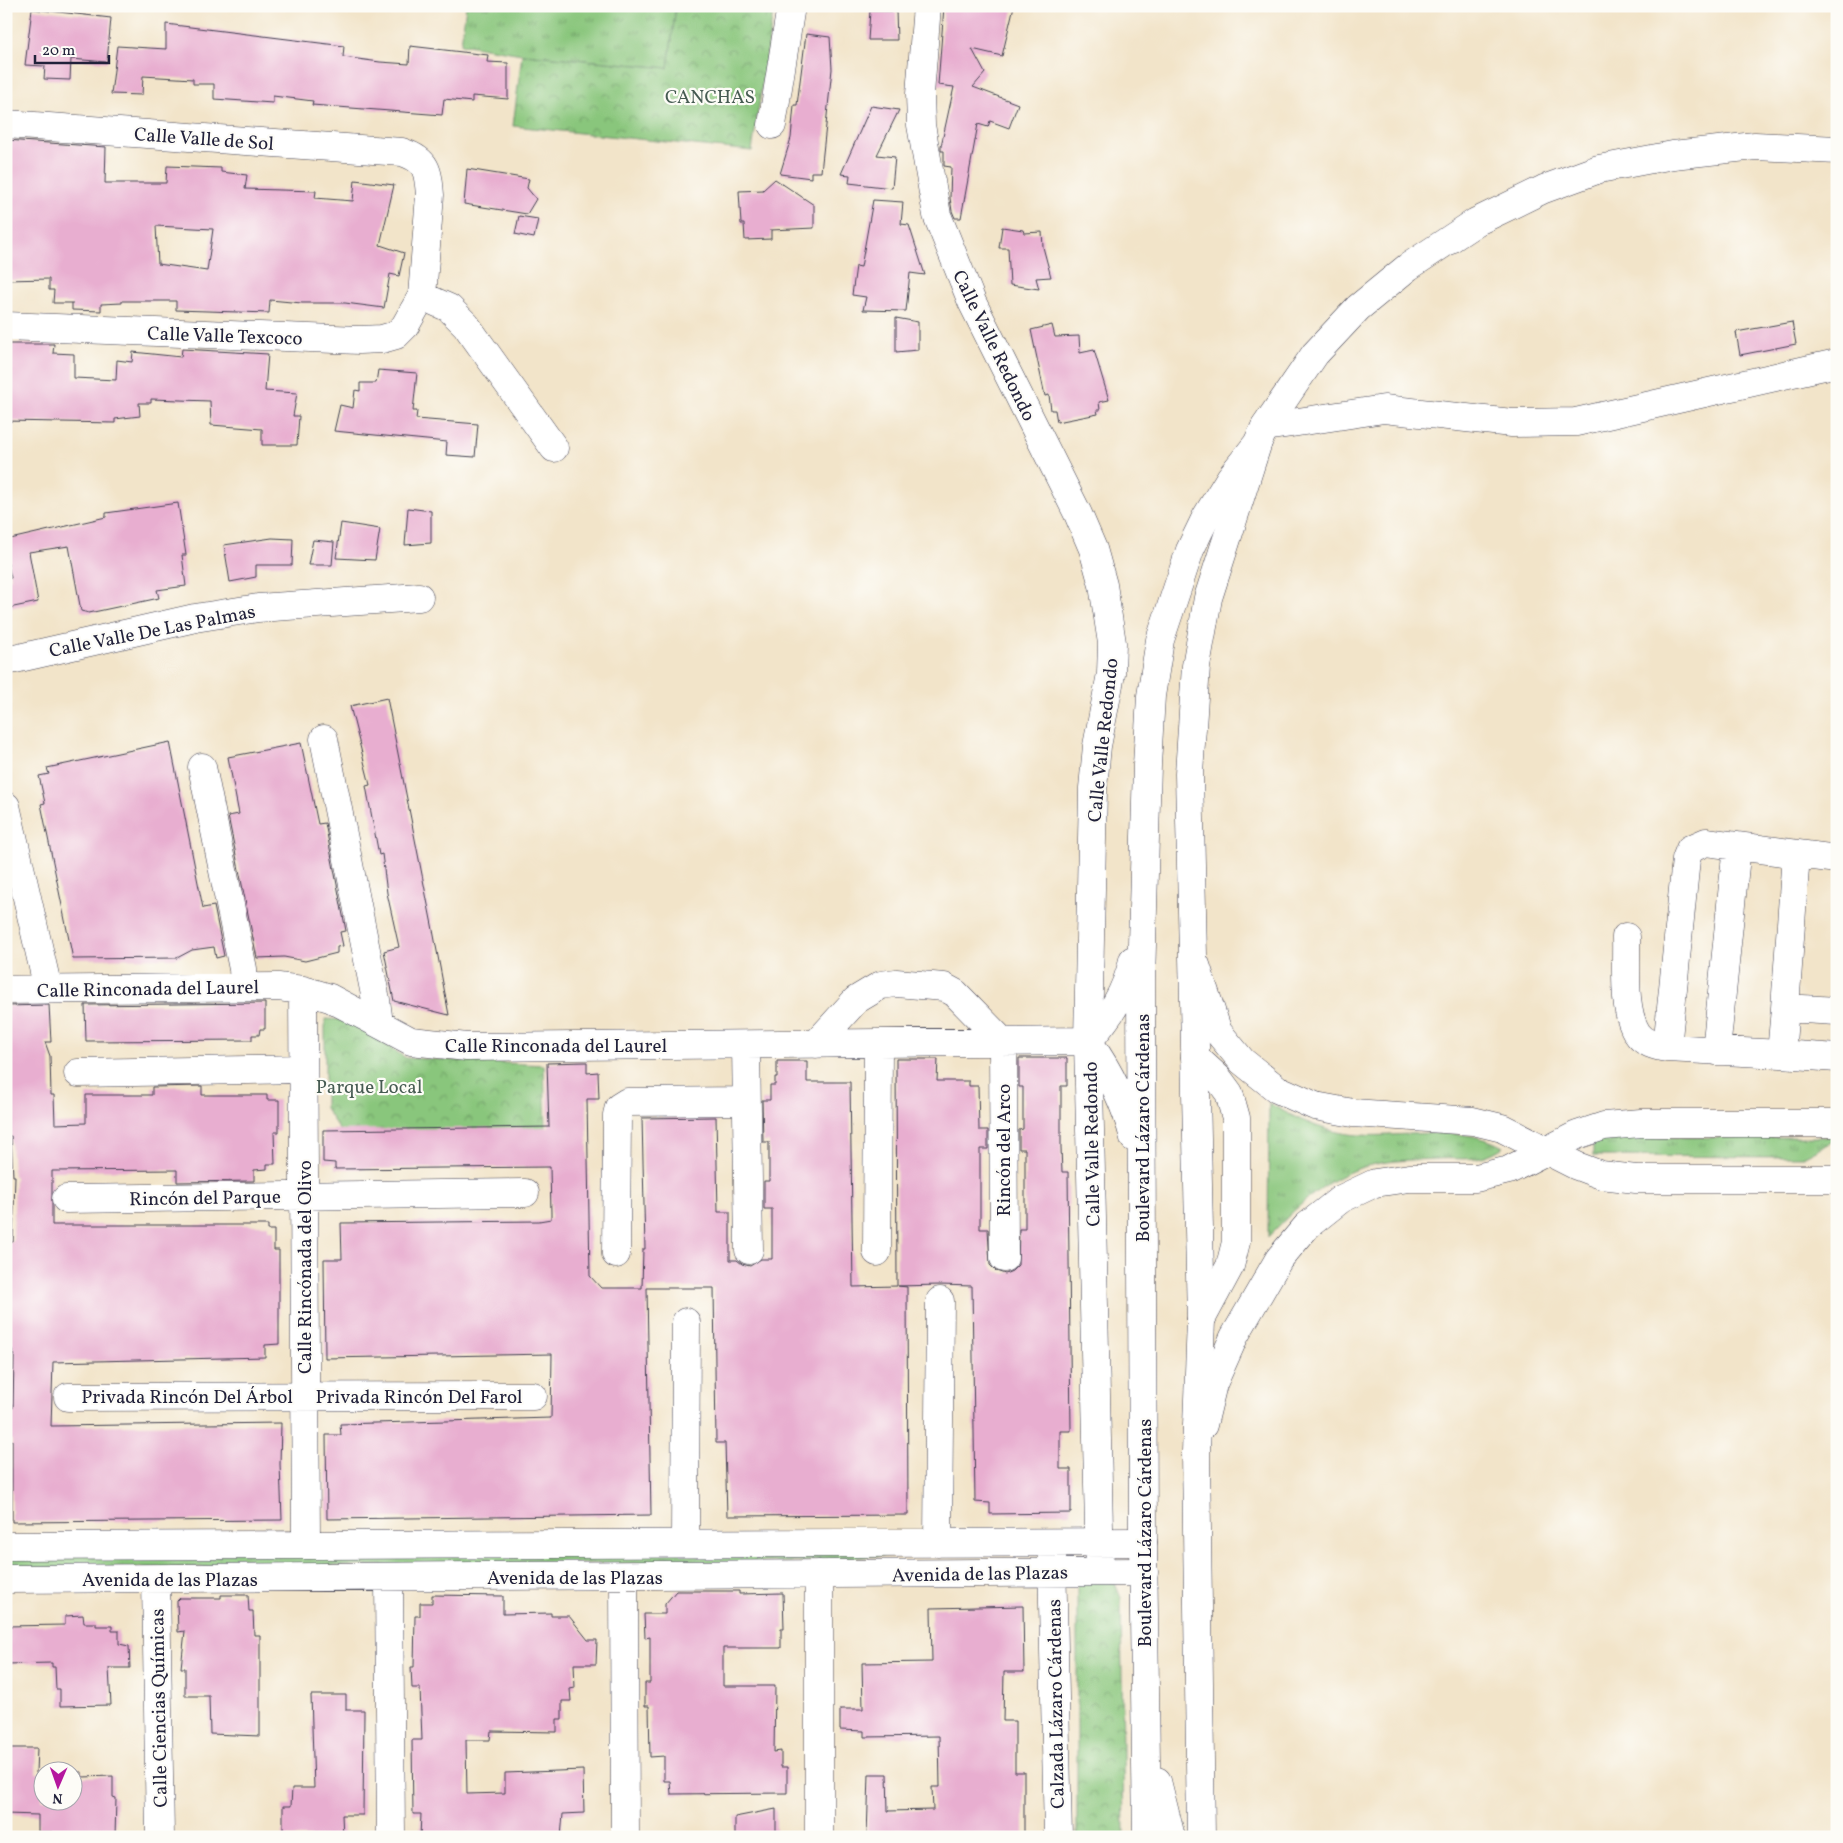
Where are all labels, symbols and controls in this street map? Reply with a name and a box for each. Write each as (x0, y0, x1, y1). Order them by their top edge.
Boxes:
scale bar (35, 32, 109, 64)
text: 20 m (42, 41, 75, 62)
park label: CANCHAS (665, 85, 755, 111)
street label: Calle Valle de Sol (133, 122, 275, 158)
street label: Calle Valle Redondo (945, 266, 1041, 426)
street label: Calle Valle Texcoco (147, 321, 303, 353)
street label: Calle Valle De Las Palmas (47, 599, 258, 665)
street label: Calle Valle Redondo (1082, 657, 1126, 824)
street label: Calle Rinconada del Laurel (37, 975, 260, 1005)
street label: Boulevard Lázaro Cárdenas (1131, 1014, 1157, 1242)
street label: Calle Rinconada del Laurel (445, 1034, 667, 1060)
street label: Calle Valle Redondo (1079, 1061, 1107, 1227)
park label: Parque Local (316, 1075, 423, 1101)
street label: Rincón del Arco (992, 1084, 1018, 1216)
street label: Calle Rincónada del Olivo (293, 1160, 319, 1374)
street label: Rincón del Parque (129, 1185, 281, 1213)
street label: Privada Rincón Del Árbol (81, 1385, 293, 1411)
street label: Privada Rincón Del Farol (315, 1385, 523, 1411)
street label: Boulevard Lázaro Cárdenas (1133, 1419, 1159, 1647)
street label: Avenida de las Plazas (892, 1560, 1068, 1590)
street label: Avenida de las Plazas (487, 1566, 663, 1592)
street label: Avenida de las Plazas (82, 1568, 258, 1594)
street label: Calzada Lázaro Cárdenas (1042, 1599, 1072, 1809)
street label: Calle Ciencias Químicas (145, 1608, 175, 1808)
north arrow (32, 1760, 82, 1810)
text: N (52, 1788, 63, 1807)

